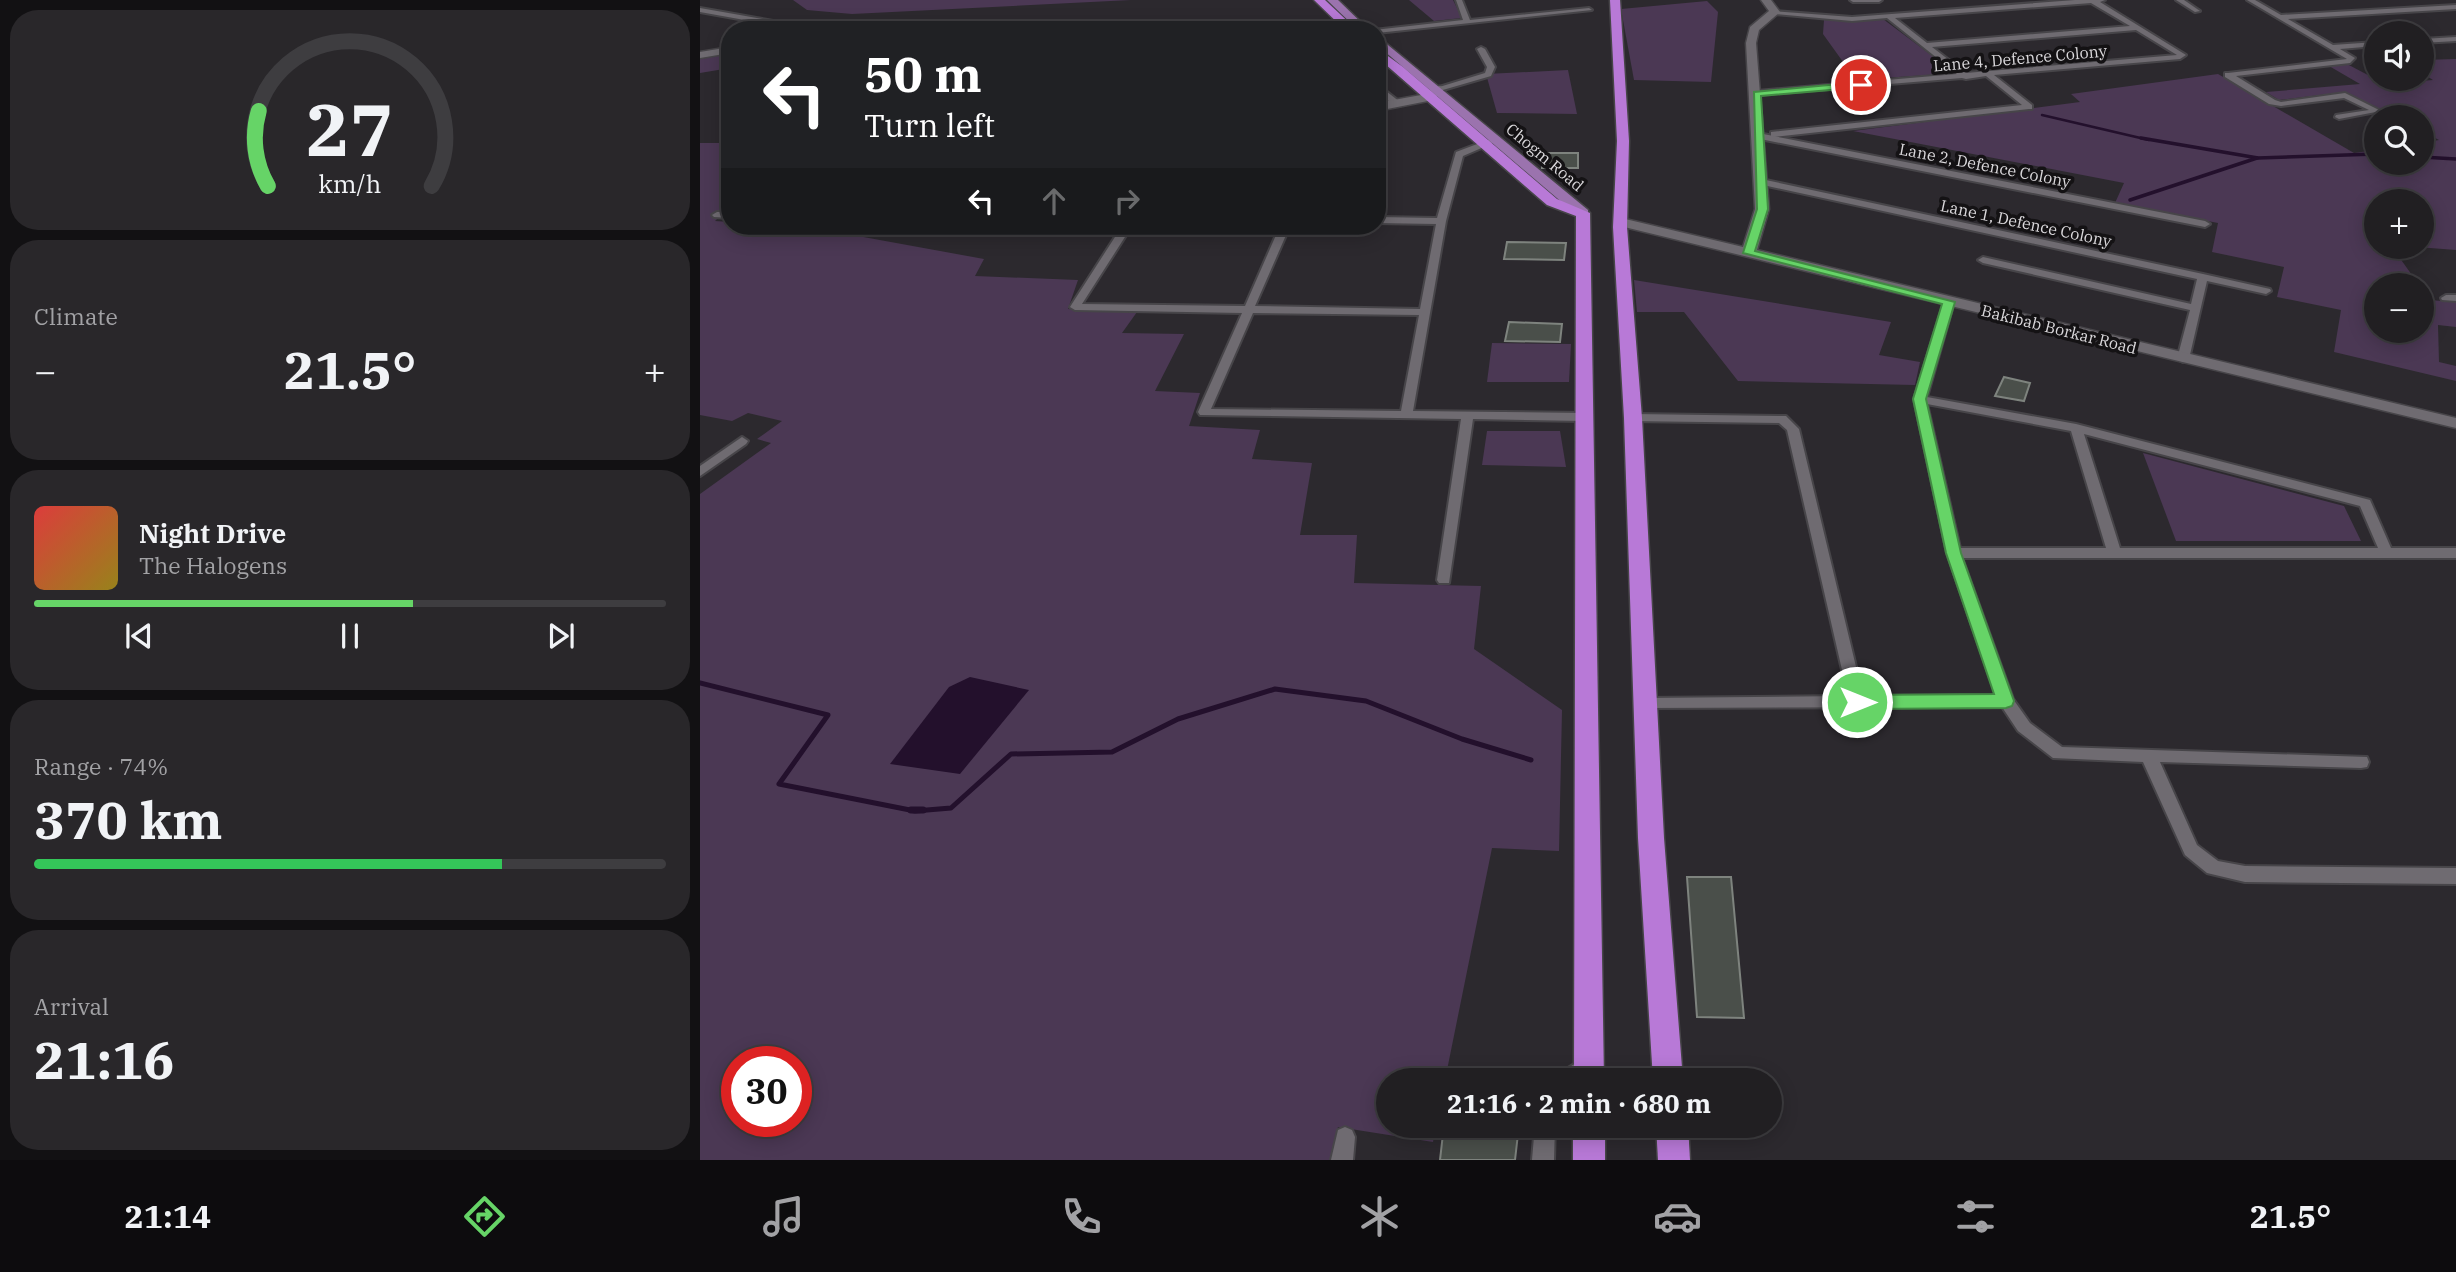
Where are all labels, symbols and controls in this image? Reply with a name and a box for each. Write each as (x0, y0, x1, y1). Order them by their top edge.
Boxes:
map controls (2364, 21, 2434, 343)
button: sound (2364, 21, 2434, 91)
street label: Lane 4, Defence Colony (1932, 40, 2108, 76)
text: 50 m (864, 42, 982, 105)
icon: left (749, 49, 840, 140)
pin (1831, 55, 1891, 115)
icon: arrive (1842, 66, 1880, 104)
text: 27 (306, 81, 394, 176)
text: Turn left (864, 104, 995, 146)
button: search (2364, 105, 2434, 175)
street label: Chogm Road (1502, 119, 1588, 195)
street label: Lane 2, Defence Colony (1897, 139, 2073, 192)
text: km/h (318, 167, 382, 200)
icon: left (962, 182, 1000, 220)
icon: ahead (1035, 182, 1073, 220)
icon: right (1108, 182, 1146, 220)
button: + (2364, 189, 2434, 259)
street label: Lane 1, Defence Colony (1939, 195, 2114, 251)
button: − (2364, 273, 2434, 343)
street label: Bakibab Borkar Road (1979, 300, 2139, 358)
text: Climate (34, 301, 118, 331)
text: 21.5° (284, 336, 416, 403)
text: − (34, 346, 57, 395)
text: + (643, 346, 666, 395)
text: Night Drive (139, 516, 286, 550)
text: The Halogens (139, 550, 287, 580)
icon: previous (120, 617, 158, 655)
icon: pause (331, 617, 369, 655)
icon: next (542, 617, 580, 655)
position arrow (1820, 665, 1894, 739)
text: Range · 74% (34, 751, 168, 781)
text: 370 km (34, 786, 223, 853)
text: Arrival (34, 991, 109, 1021)
text: 21:16 (34, 1026, 175, 1093)
speed limit sign: 30 (721, 1046, 812, 1137)
text: 21:16 · 2 min · 680 m (1447, 1086, 1711, 1120)
icon: directions (460, 1192, 509, 1241)
icon: music (759, 1192, 808, 1241)
icon: phone (1057, 1192, 1106, 1241)
icon: climate (1355, 1192, 1404, 1241)
icon: car (1653, 1192, 1702, 1241)
icon: filters (1951, 1192, 2000, 1241)
text: 21:14 (125, 1195, 211, 1237)
text: 21.5° (2250, 1195, 2331, 1237)

